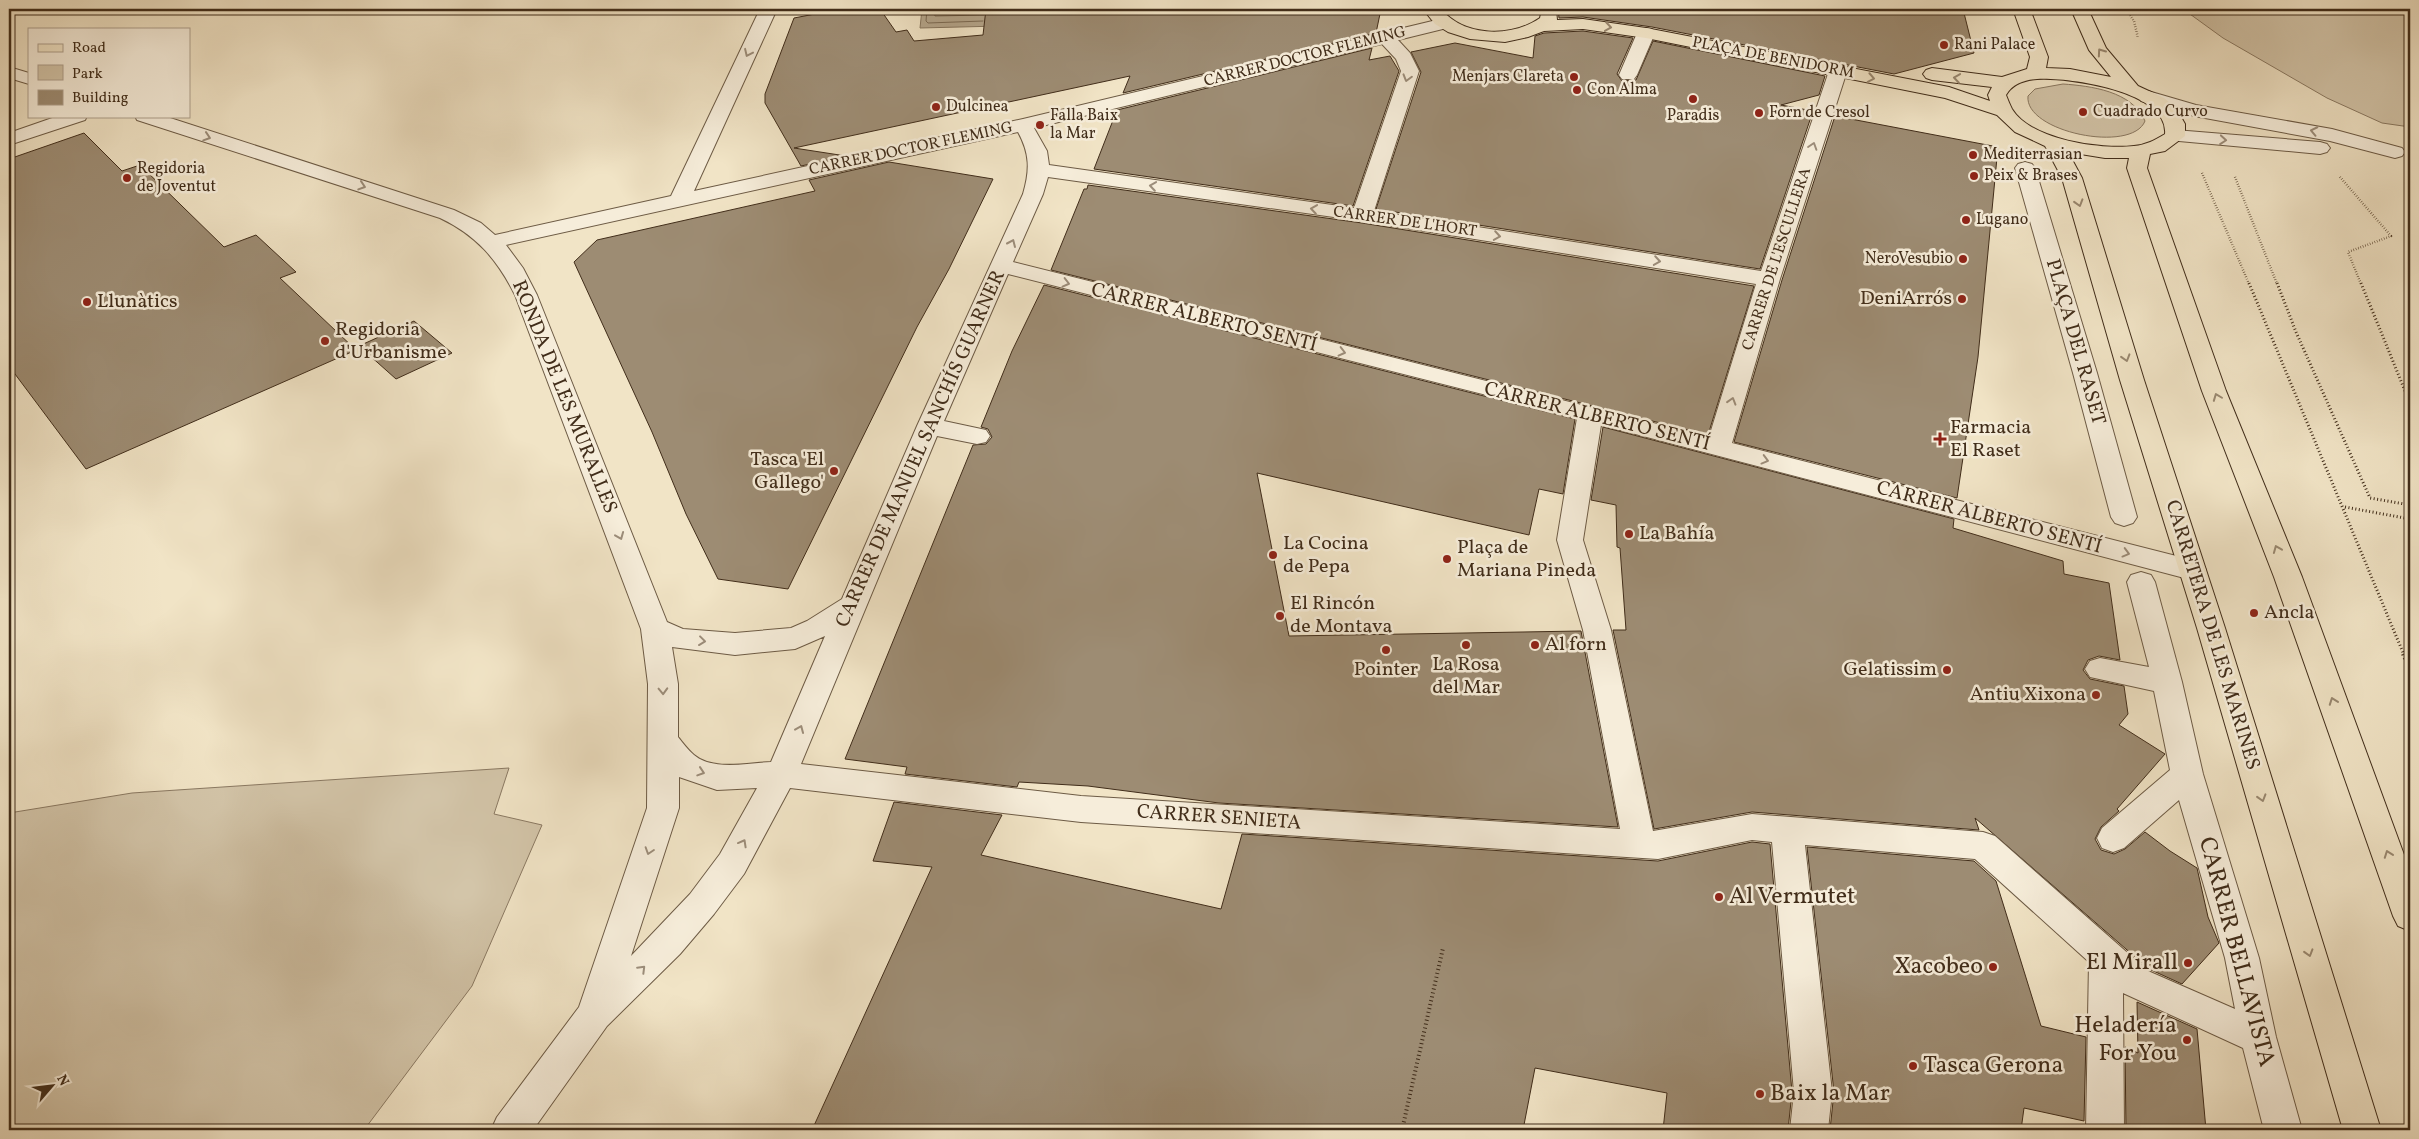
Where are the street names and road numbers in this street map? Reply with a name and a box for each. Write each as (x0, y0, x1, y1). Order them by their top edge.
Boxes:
street label: CARRER DOCTOR FLEMING (1202, 21, 1408, 93)
street label: PLAÇA DE BENIDORM (1690, 31, 1856, 85)
street label: CARRER DOCTOR FLEMING (807, 117, 1015, 181)
street label: CARRER DE L'ESCULLERA (1737, 165, 1817, 353)
street label: CARRER DE L'HORT (1332, 201, 1478, 243)
street label: PLAÇA DEL RASET (2038, 256, 2112, 428)
street label: CARRER DE MANUEL SANCHÍS GUARNER (829, 266, 1013, 632)
street label: RONDA DE LES MURALLES (504, 276, 624, 518)
street label: CARRER ALBERTO SENTÍ (1088, 276, 1320, 360)
street label: CARRER ALBERTO SENTÍ (1481, 375, 1713, 459)
street label: CARRER ALBERTO SENTÍ (1873, 474, 2105, 562)
street label: CARRETERA DE LES MARINES (2158, 497, 2266, 773)
street label: CARRER SENIETA (1136, 798, 1302, 838)
street label: CARRER BELLAVISTA (2189, 833, 2283, 1071)

